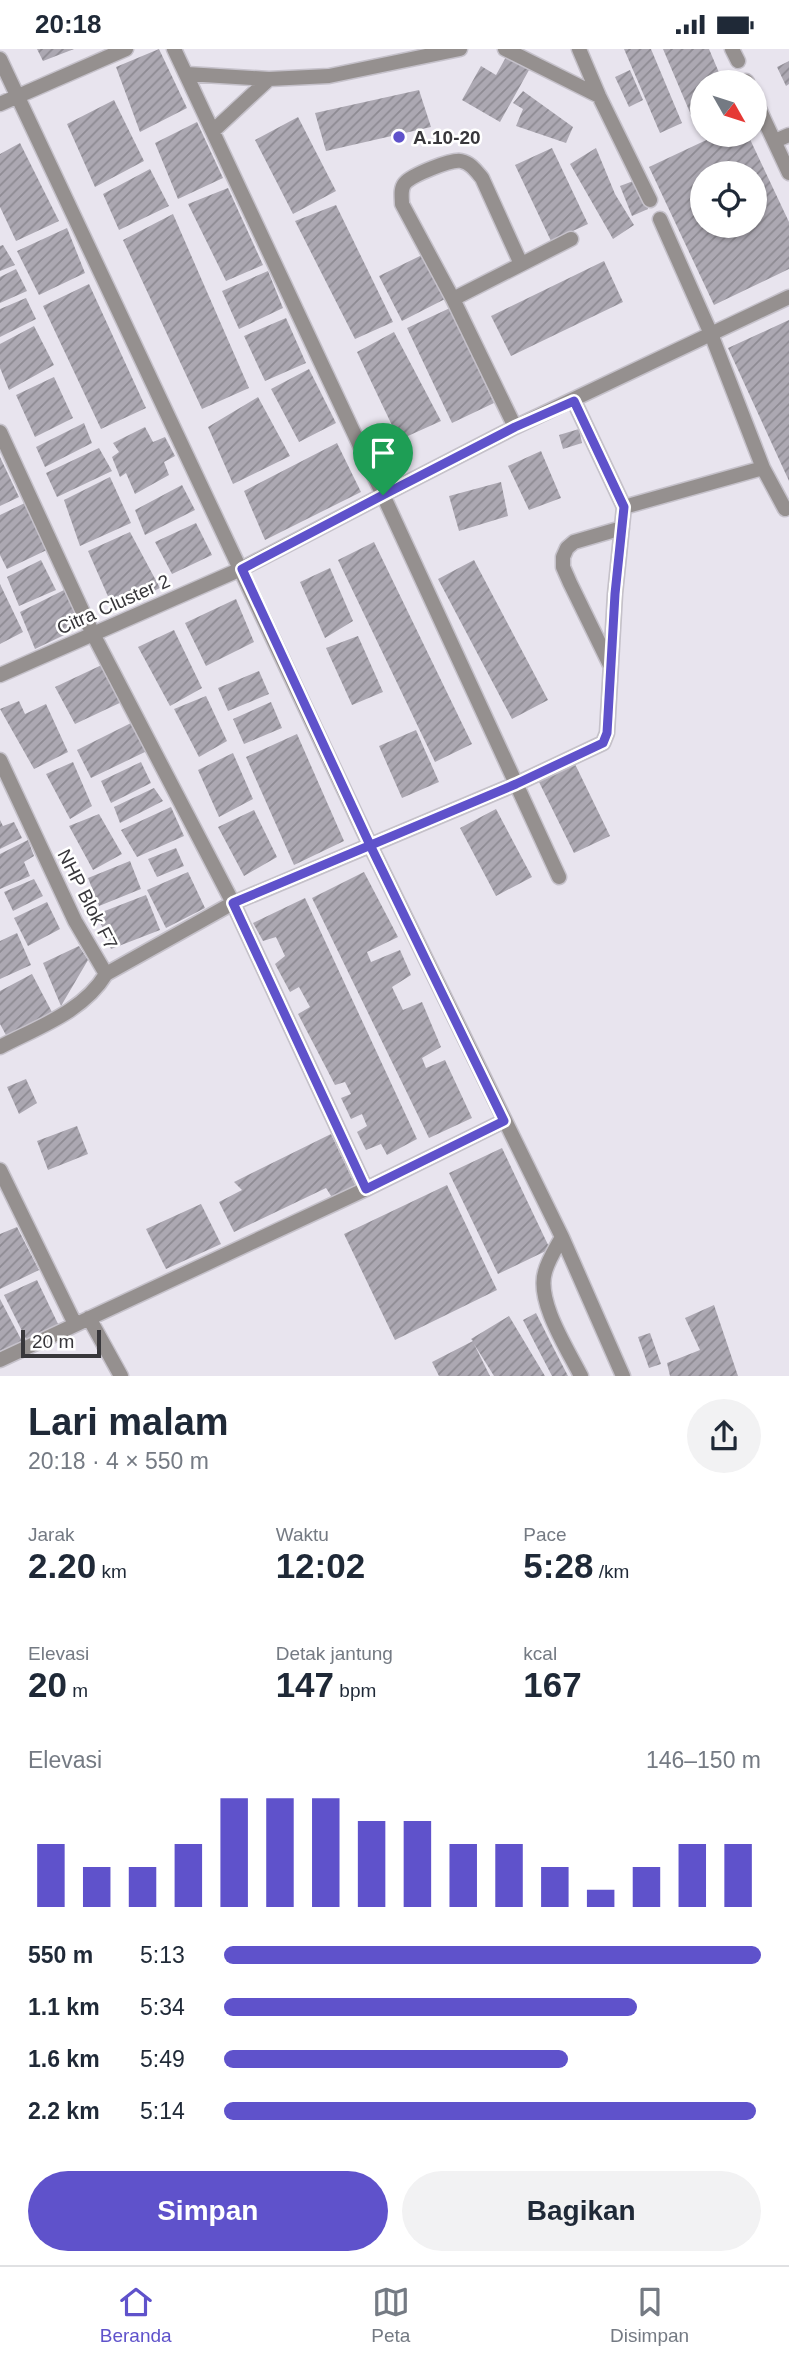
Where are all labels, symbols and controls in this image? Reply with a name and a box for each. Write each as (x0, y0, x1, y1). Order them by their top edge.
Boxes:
text: 20:18 (35, 9, 102, 39)
north arrow (690, 70, 766, 147)
map controls (690, 70, 767, 238)
place label: A.10-20 (413, 127, 481, 148)
marker: A.10-20 (391, 129, 407, 145)
button: locate (690, 161, 767, 238)
pin (353, 423, 413, 495)
icon: arrive (364, 434, 402, 472)
street label: Citra Cluster 2 (53, 570, 173, 639)
street label: NHP Blok F7 (53, 846, 122, 953)
scale bar (21, 1327, 102, 1359)
text: 20 m (32, 1331, 74, 1352)
button: share (687, 1399, 761, 1473)
text: Lari malam (28, 1401, 229, 1443)
text: 20:18 · 4 × 550 m (28, 1448, 209, 1474)
text: Jarak (28, 1524, 74, 1545)
text: Waktu (276, 1524, 329, 1545)
text: Pace (523, 1524, 567, 1545)
text: 2.20 (28, 1546, 96, 1585)
text: 12:02 (276, 1546, 365, 1585)
text: 5:28 (523, 1546, 593, 1585)
text: km (96, 1561, 127, 1582)
text: /km (593, 1561, 629, 1582)
text: Elevasi (28, 1643, 89, 1664)
text: Detak jantung (276, 1643, 393, 1664)
text: kcal (523, 1643, 557, 1664)
text: 20 (28, 1665, 67, 1704)
text: 147 (276, 1665, 334, 1704)
text: 167 (523, 1665, 582, 1704)
text: m (67, 1680, 88, 1701)
text: bpm (334, 1680, 376, 1701)
text: Elevasi (28, 1747, 102, 1773)
text: 146–150 m (646, 1747, 761, 1773)
text: 550 m (28, 1942, 93, 1968)
text: 5:13 (140, 1942, 185, 1968)
text: 1.1 km (28, 1994, 100, 2020)
text: 5:34 (140, 1994, 185, 2020)
text: 1.6 km (28, 2046, 100, 2072)
text: 5:49 (140, 2046, 185, 2072)
text: 2.2 km (28, 2098, 100, 2124)
text: 5:14 (140, 2098, 185, 2124)
button: Simpan (28, 2171, 388, 2251)
button: Bagikan (402, 2171, 761, 2251)
tab: Beranda (100, 2283, 172, 2347)
tab: Peta (371, 2283, 410, 2347)
tab: Disimpan (610, 2283, 689, 2347)

